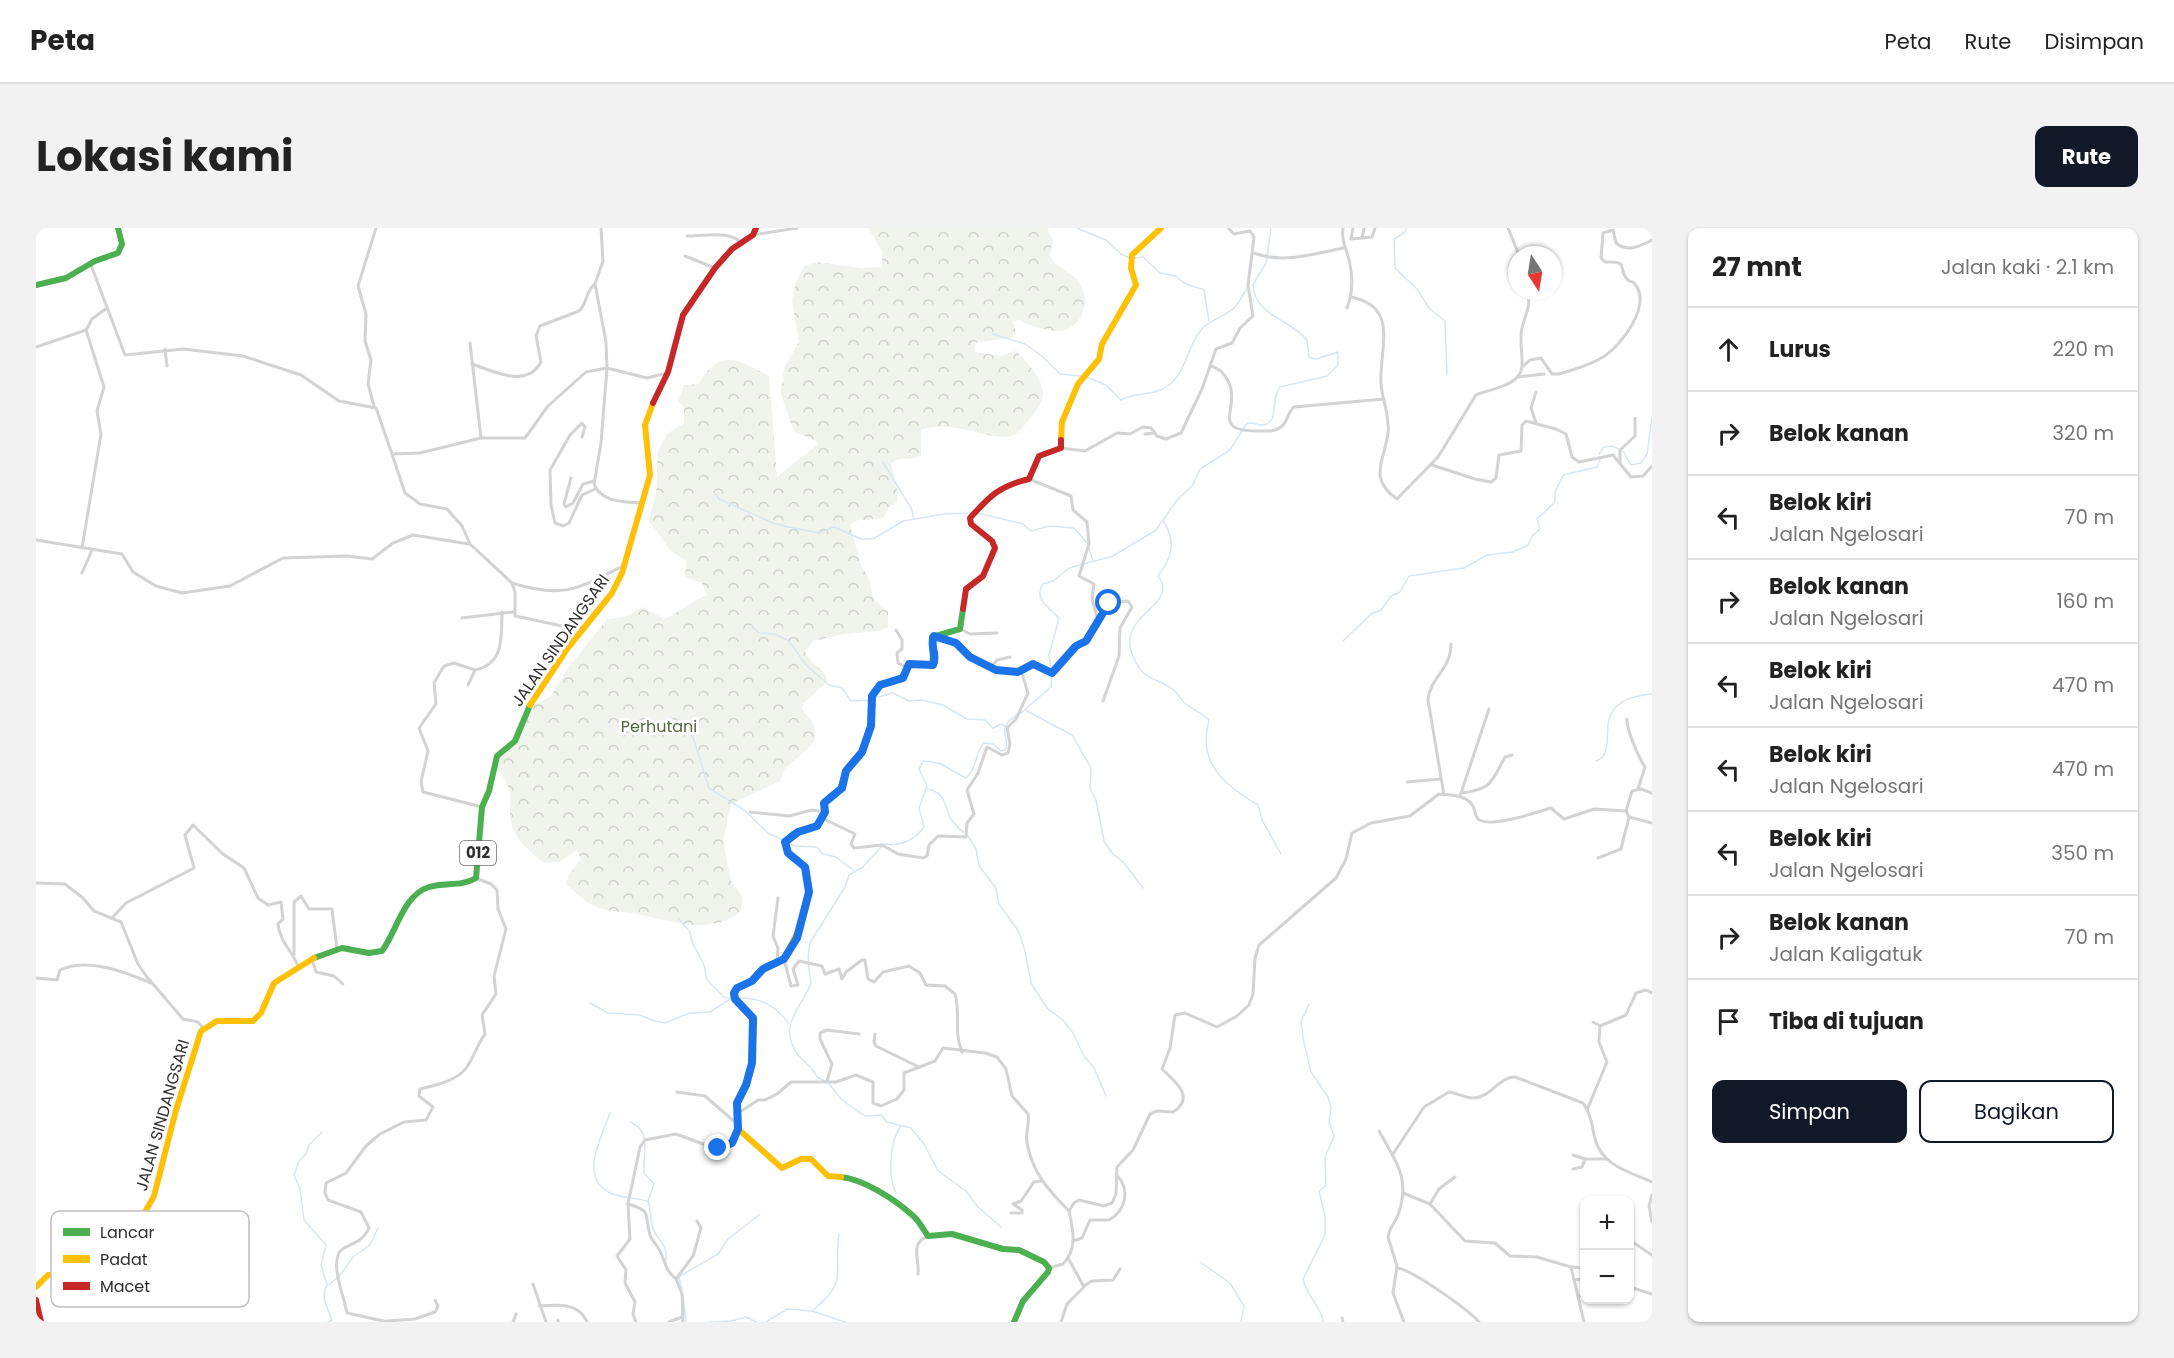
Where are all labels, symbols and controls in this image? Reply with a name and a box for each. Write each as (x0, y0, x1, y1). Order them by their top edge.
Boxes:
text: Peta (30, 21, 95, 60)
text: Peta (1884, 27, 1932, 56)
text: Rute (1965, 27, 2011, 56)
text: Disimpan (2044, 27, 2144, 56)
button: Rute (2035, 126, 2138, 187)
text: Lokasi kami (36, 127, 293, 186)
north arrow (1508, 246, 1562, 300)
text: 27 mnt (1712, 249, 1802, 285)
text: Jalan kaki · 2.1 km (1941, 253, 2114, 281)
icon: ahead (1712, 333, 1745, 366)
text: Lurus (1769, 334, 1831, 365)
text: 220 m (2053, 335, 2114, 363)
icon: right (1712, 417, 1745, 450)
text: Belok kanan (1769, 418, 1909, 449)
text: 320 m (2052, 419, 2114, 447)
text: Belok kiri (1769, 487, 1872, 518)
icon: left (1712, 501, 1745, 534)
text: 70 m (2065, 503, 2114, 531)
text: Jalan Ngelosari (1769, 520, 1924, 548)
street label: JALAN SINDANGSARI (506, 570, 615, 711)
text: Belok kanan (1769, 571, 1909, 602)
icon: right (1712, 585, 1745, 618)
text: 160 m (2056, 587, 2114, 615)
route start (1095, 589, 1121, 615)
text: Jalan Ngelosari (1769, 604, 1924, 632)
text: Belok kiri (1769, 655, 1872, 686)
icon: left (1712, 669, 1745, 702)
text: 470 m (2052, 671, 2114, 699)
text: Jalan Ngelosari (1769, 688, 1924, 716)
park label: Perhutani (621, 715, 697, 738)
text: Belok kiri (1769, 739, 1872, 770)
icon: left (1712, 753, 1745, 786)
text: 470 m (2052, 755, 2114, 783)
text: Jalan Ngelosari (1769, 772, 1924, 800)
text: Belok kiri (1769, 823, 1872, 854)
icon: left (1712, 837, 1745, 870)
text: 350 m (2051, 839, 2114, 867)
road number: 012 (460, 841, 496, 865)
text: Jalan Ngelosari (1769, 856, 1924, 884)
text: Belok kanan (1769, 907, 1909, 938)
icon: right (1712, 921, 1745, 954)
text: 70 m (2065, 923, 2114, 951)
text: Jalan Kaligatuk (1769, 940, 1922, 968)
icon: arrive (1712, 1005, 1745, 1038)
text: Tiba di tujuan (1769, 1006, 1924, 1037)
street label: JALAN SINDANGSARI (130, 1037, 195, 1194)
button: Simpan (1712, 1080, 1907, 1143)
button: Bagikan (1919, 1080, 2114, 1143)
route end (704, 1134, 730, 1160)
map controls (1580, 1196, 1634, 1304)
button: + (1580, 1196, 1634, 1250)
legend (51, 1211, 249, 1307)
text: Lancar (100, 1221, 154, 1244)
text: Padat (100, 1248, 148, 1271)
button: − (1580, 1250, 1634, 1304)
text: Macet (100, 1275, 150, 1298)

